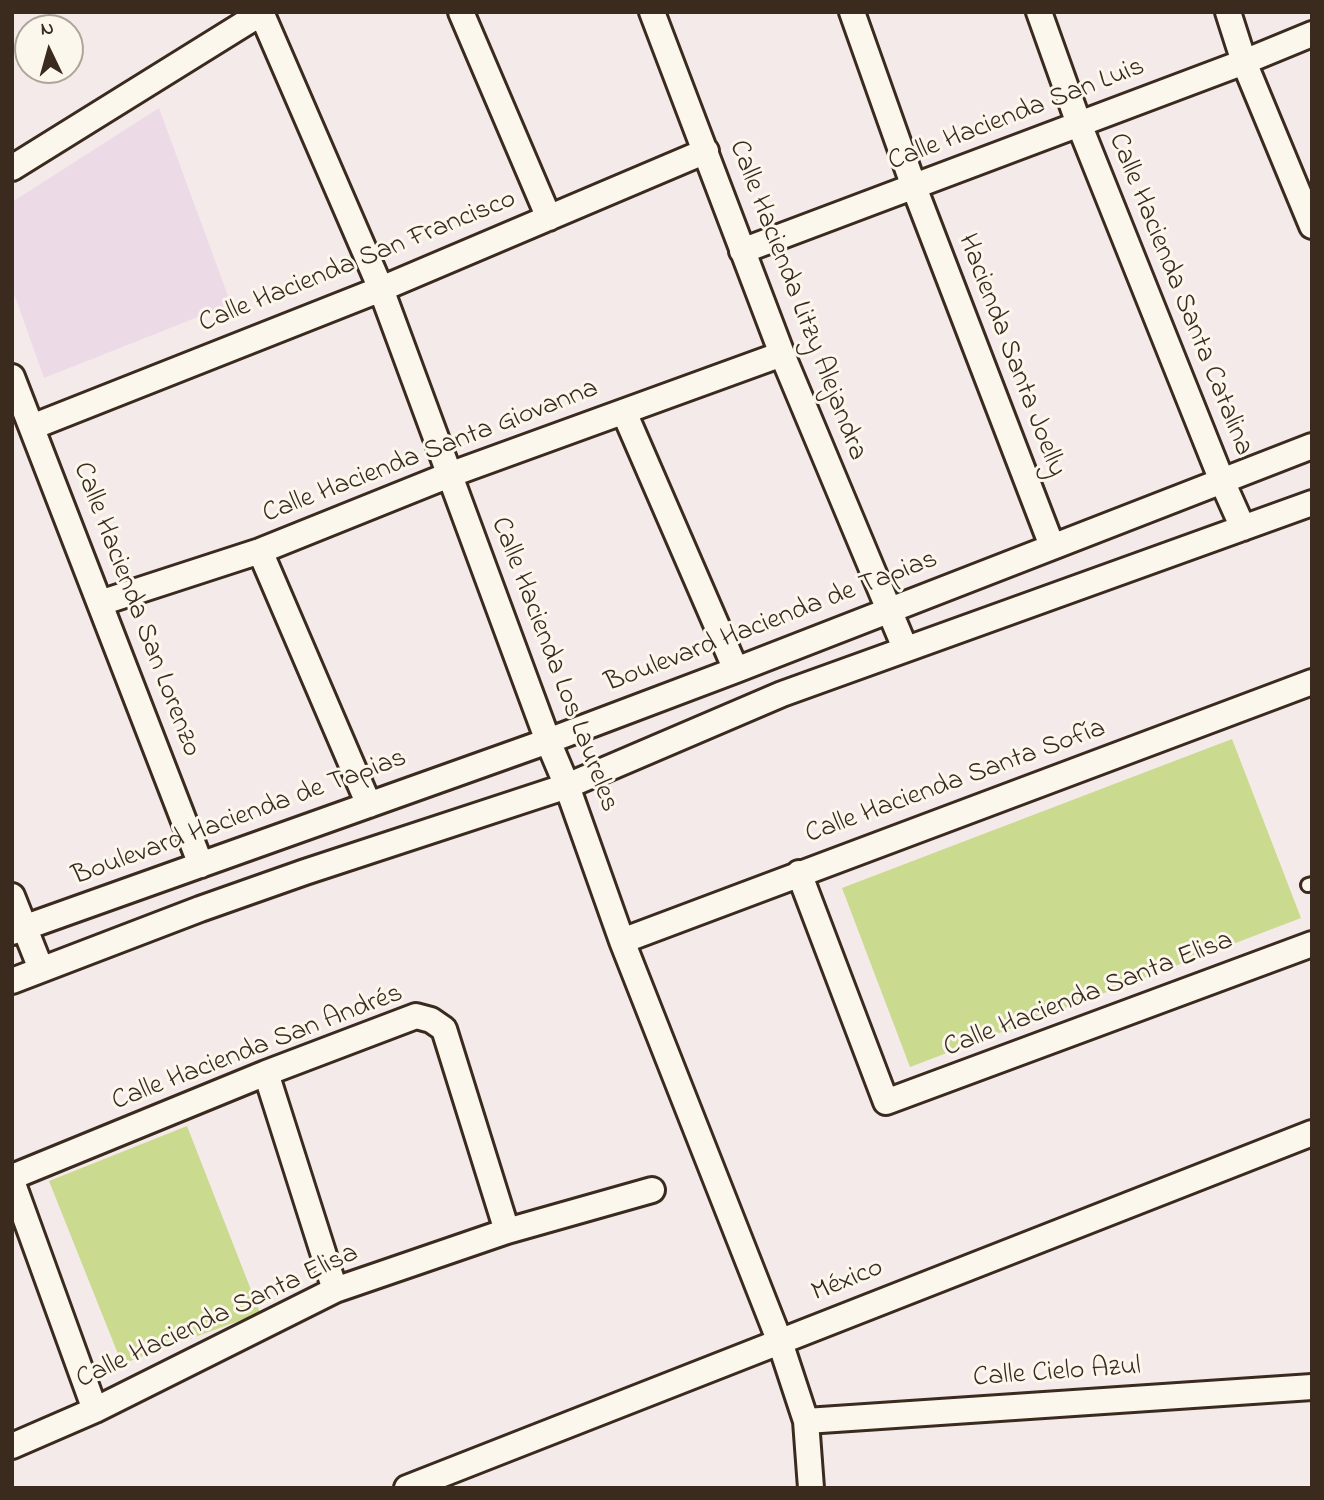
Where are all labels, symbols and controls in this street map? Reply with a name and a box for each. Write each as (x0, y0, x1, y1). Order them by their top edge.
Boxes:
north arrow (14, 14, 84, 84)
text: N (40, 16, 55, 44)
street label: Calle Hacienda San Luis (884, 52, 1150, 180)
street label: Calle Hacienda Santa Catalina (1099, 129, 1259, 461)
street label: Calle Hacienda Litzy Alejandra (719, 136, 873, 466)
street label: Calle Hacienda San Francisco (195, 184, 521, 342)
street label: Hacienda Santa Joelly (948, 230, 1072, 482)
street label: Calle Hacienda Santa Giovanna (258, 373, 604, 533)
street label: Calle Hacienda San Lorenzo (63, 458, 207, 762)
street label: Calle Hacienda Los Laureles (481, 513, 625, 817)
street label: Boulevard Hacienda de Tapias (601, 544, 943, 702)
street label: Calle Hacienda Santa Sofía (801, 713, 1111, 853)
street label: Boulevard Hacienda de Tapias (68, 743, 412, 895)
street label: Calle Hacienda Santa Elisa (940, 925, 1238, 1067)
street label: Calle Hacienda San Andrés (108, 978, 408, 1120)
street label: Calle Hacienda Santa Elisa (72, 1238, 364, 1398)
street label: México (807, 1253, 889, 1311)
street label: Calle Cielo Azul (972, 1351, 1142, 1397)

